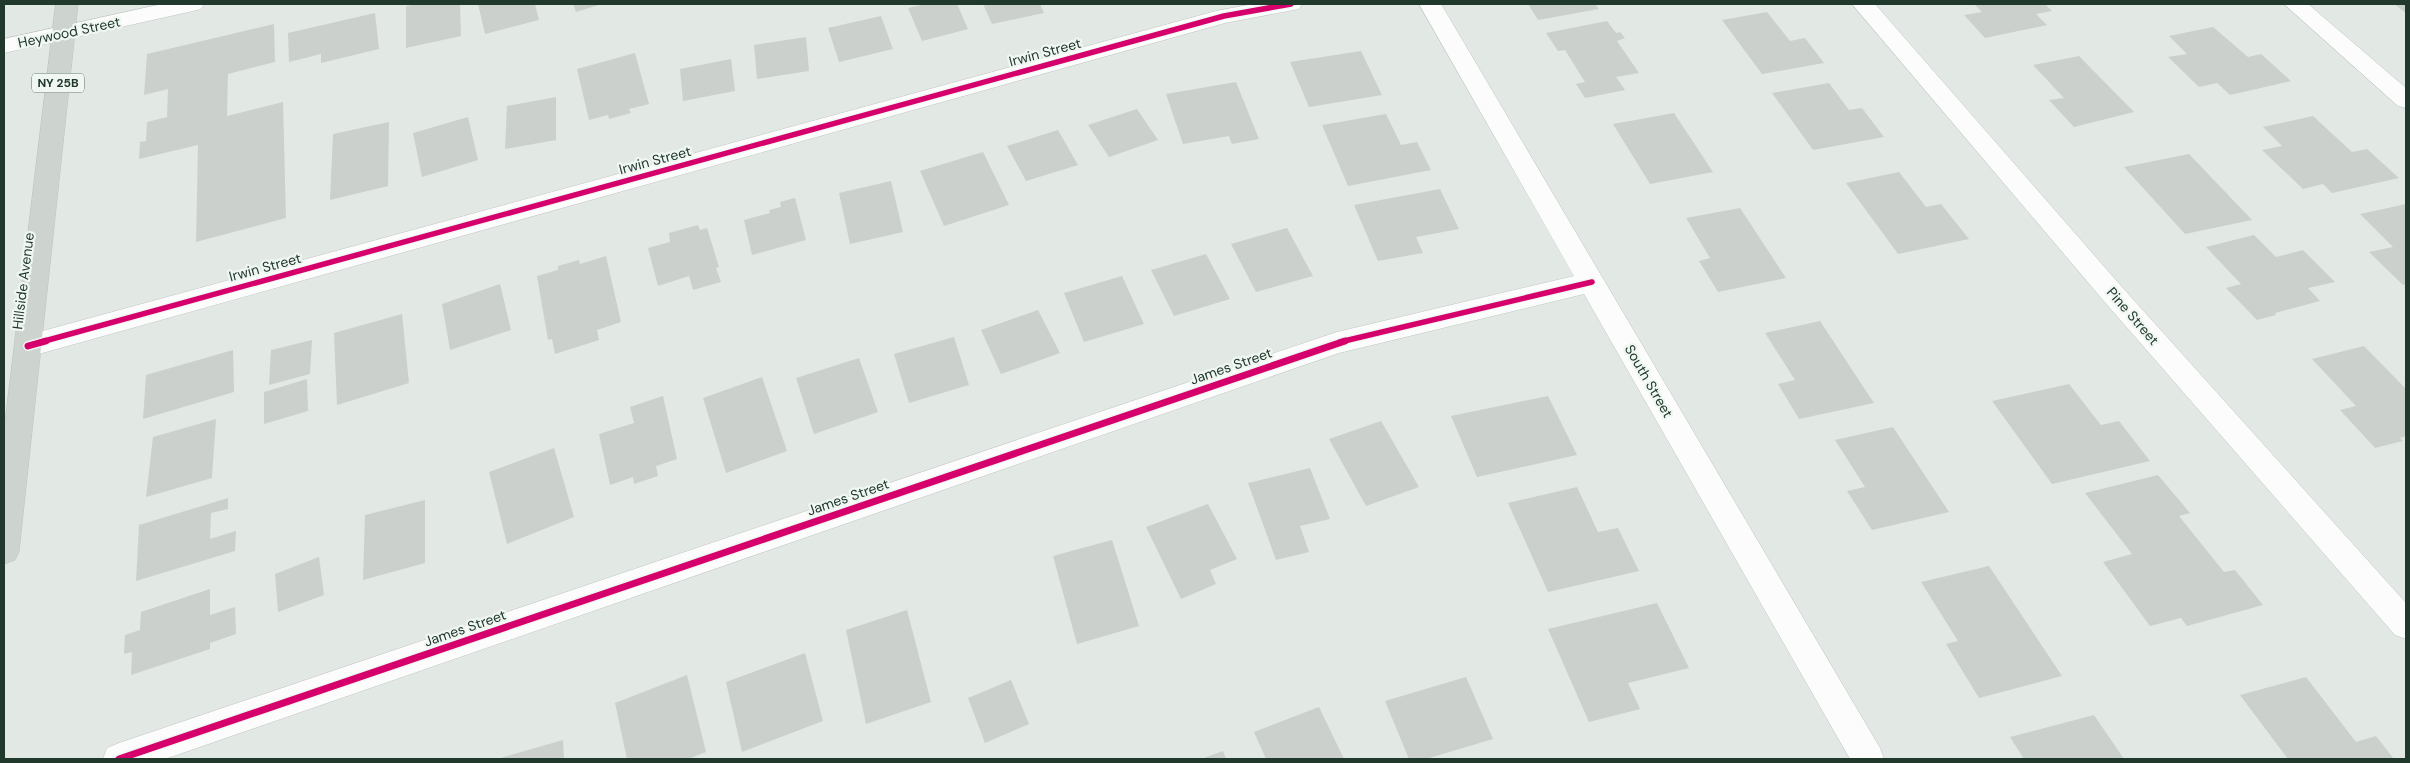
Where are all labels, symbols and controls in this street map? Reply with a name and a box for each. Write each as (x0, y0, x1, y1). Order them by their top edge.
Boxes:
street label: Heywood Street (16, 12, 122, 52)
street label: Irwin Street (1007, 34, 1083, 70)
road number: NY 25B (32, 74, 84, 92)
street label: Irwin Street (617, 142, 693, 178)
street label: Hillside Avenue (8, 231, 38, 331)
street label: Irwin Street (227, 249, 303, 285)
street label: Pine Street (2103, 283, 2163, 349)
street label: South Street (1621, 341, 1677, 421)
street label: James Street (1188, 344, 1274, 388)
street label: James Street (805, 475, 891, 519)
street label: James Street (422, 606, 508, 650)

